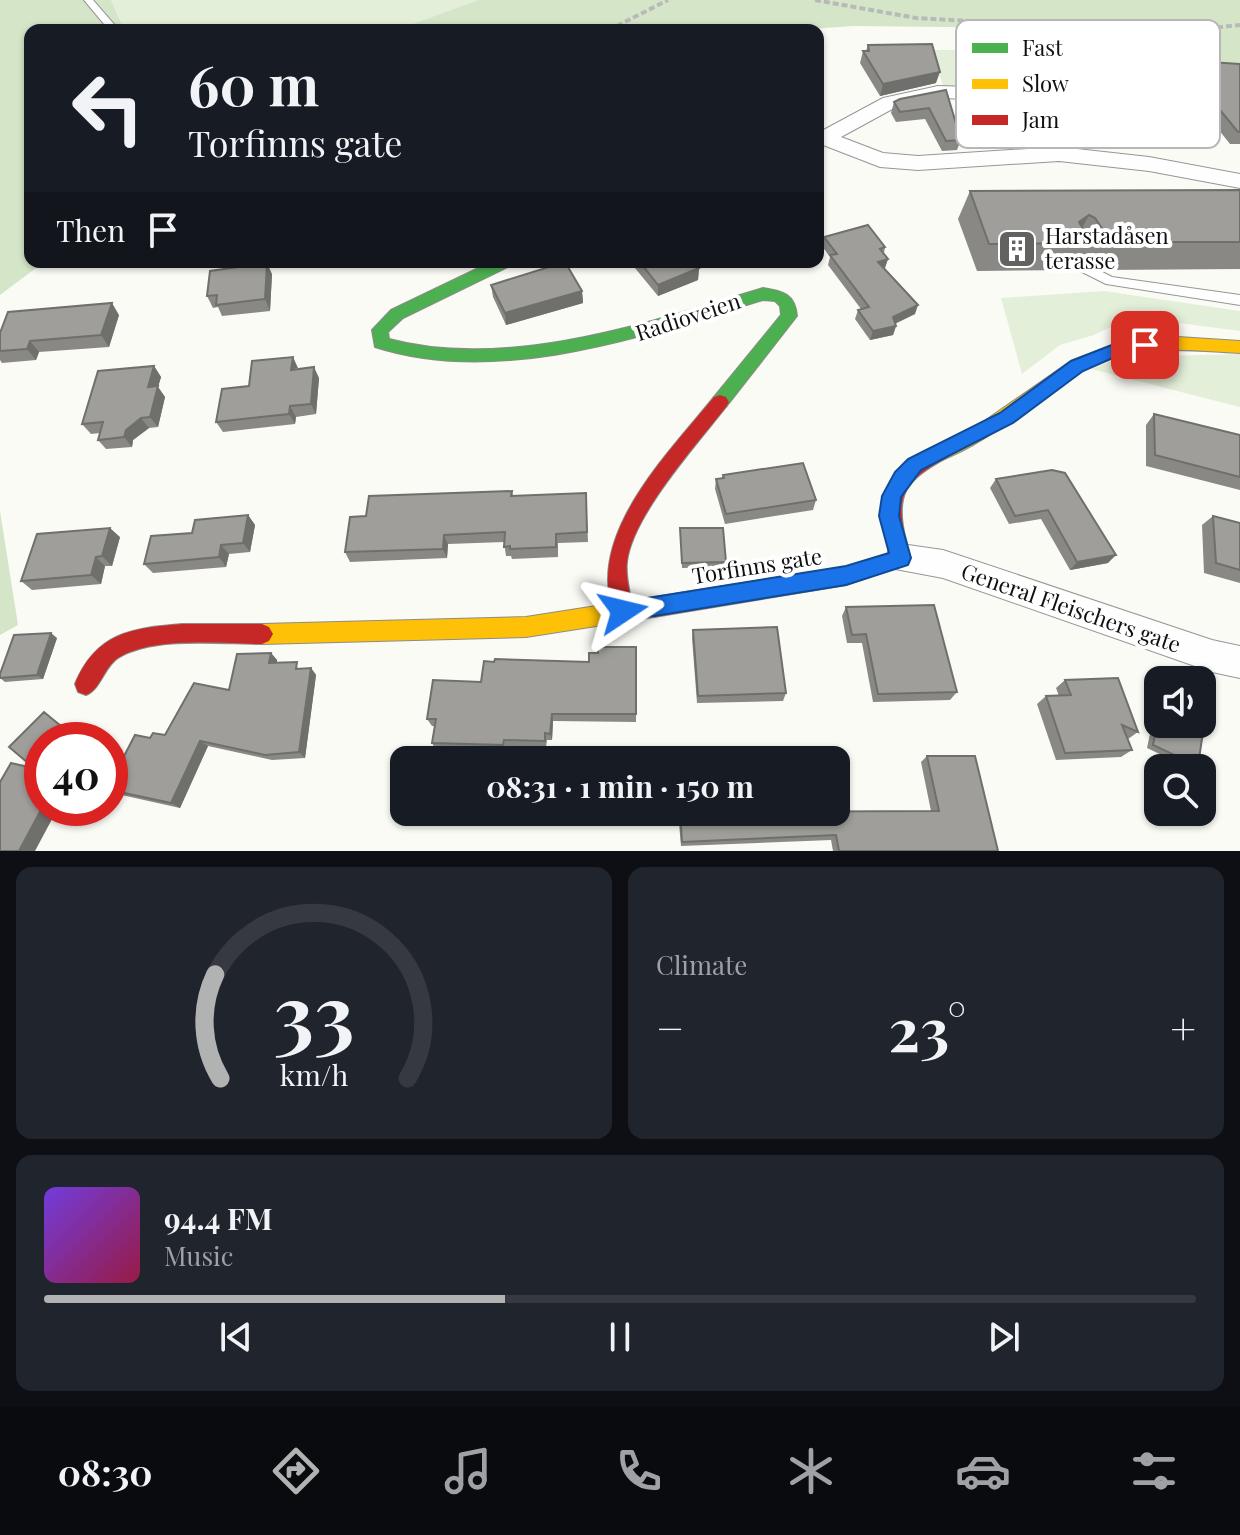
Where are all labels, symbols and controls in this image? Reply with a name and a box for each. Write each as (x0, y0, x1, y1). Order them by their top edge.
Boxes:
legend (956, 20, 1220, 148)
text: Fast (1022, 32, 1064, 62)
text: 60 m (188, 46, 319, 121)
icon: left (56, 56, 160, 160)
text: Slow (1022, 68, 1069, 98)
text: Jam (1021, 104, 1060, 134)
text: Torfinns gate (188, 118, 402, 166)
icon: arrive (141, 208, 185, 252)
text: Then (56, 210, 125, 250)
place label: Harstadåsen terasse (1045, 220, 1169, 275)
building icon: Harstadåsen terasse (996, 228, 1038, 270)
street label: Radioveien (631, 285, 744, 347)
pin (1111, 311, 1179, 379)
icon: arrive (1123, 323, 1167, 367)
street label: Torfinns gate (690, 540, 824, 590)
street label: General Fleischers gate (958, 555, 1185, 659)
position arrow (581, 569, 665, 653)
map controls (1144, 666, 1216, 826)
button: sound (1144, 666, 1216, 738)
speed limit sign: 40 (24, 722, 128, 826)
button: search (1144, 754, 1216, 826)
text: 08:31 · 1 min · 150 m (486, 766, 754, 806)
text: Climate (656, 947, 747, 982)
text: 33 (273, 955, 355, 1066)
text: 23° (889, 987, 966, 1067)
text: − (656, 997, 684, 1056)
text: + (1170, 997, 1196, 1056)
text: km/h (280, 1055, 348, 1093)
text: 94.4 FM (164, 1198, 273, 1238)
text: Music (164, 1238, 233, 1273)
icon: previous (214, 1315, 258, 1359)
icon: pause (598, 1315, 642, 1359)
icon: next (982, 1315, 1026, 1359)
icon: directions (268, 1443, 324, 1499)
icon: music (440, 1443, 496, 1499)
icon: phone (611, 1443, 667, 1499)
icon: climate (783, 1443, 839, 1499)
icon: car (955, 1443, 1011, 1499)
icon: filters (1126, 1443, 1182, 1499)
text: 08:30 (58, 1447, 152, 1495)

